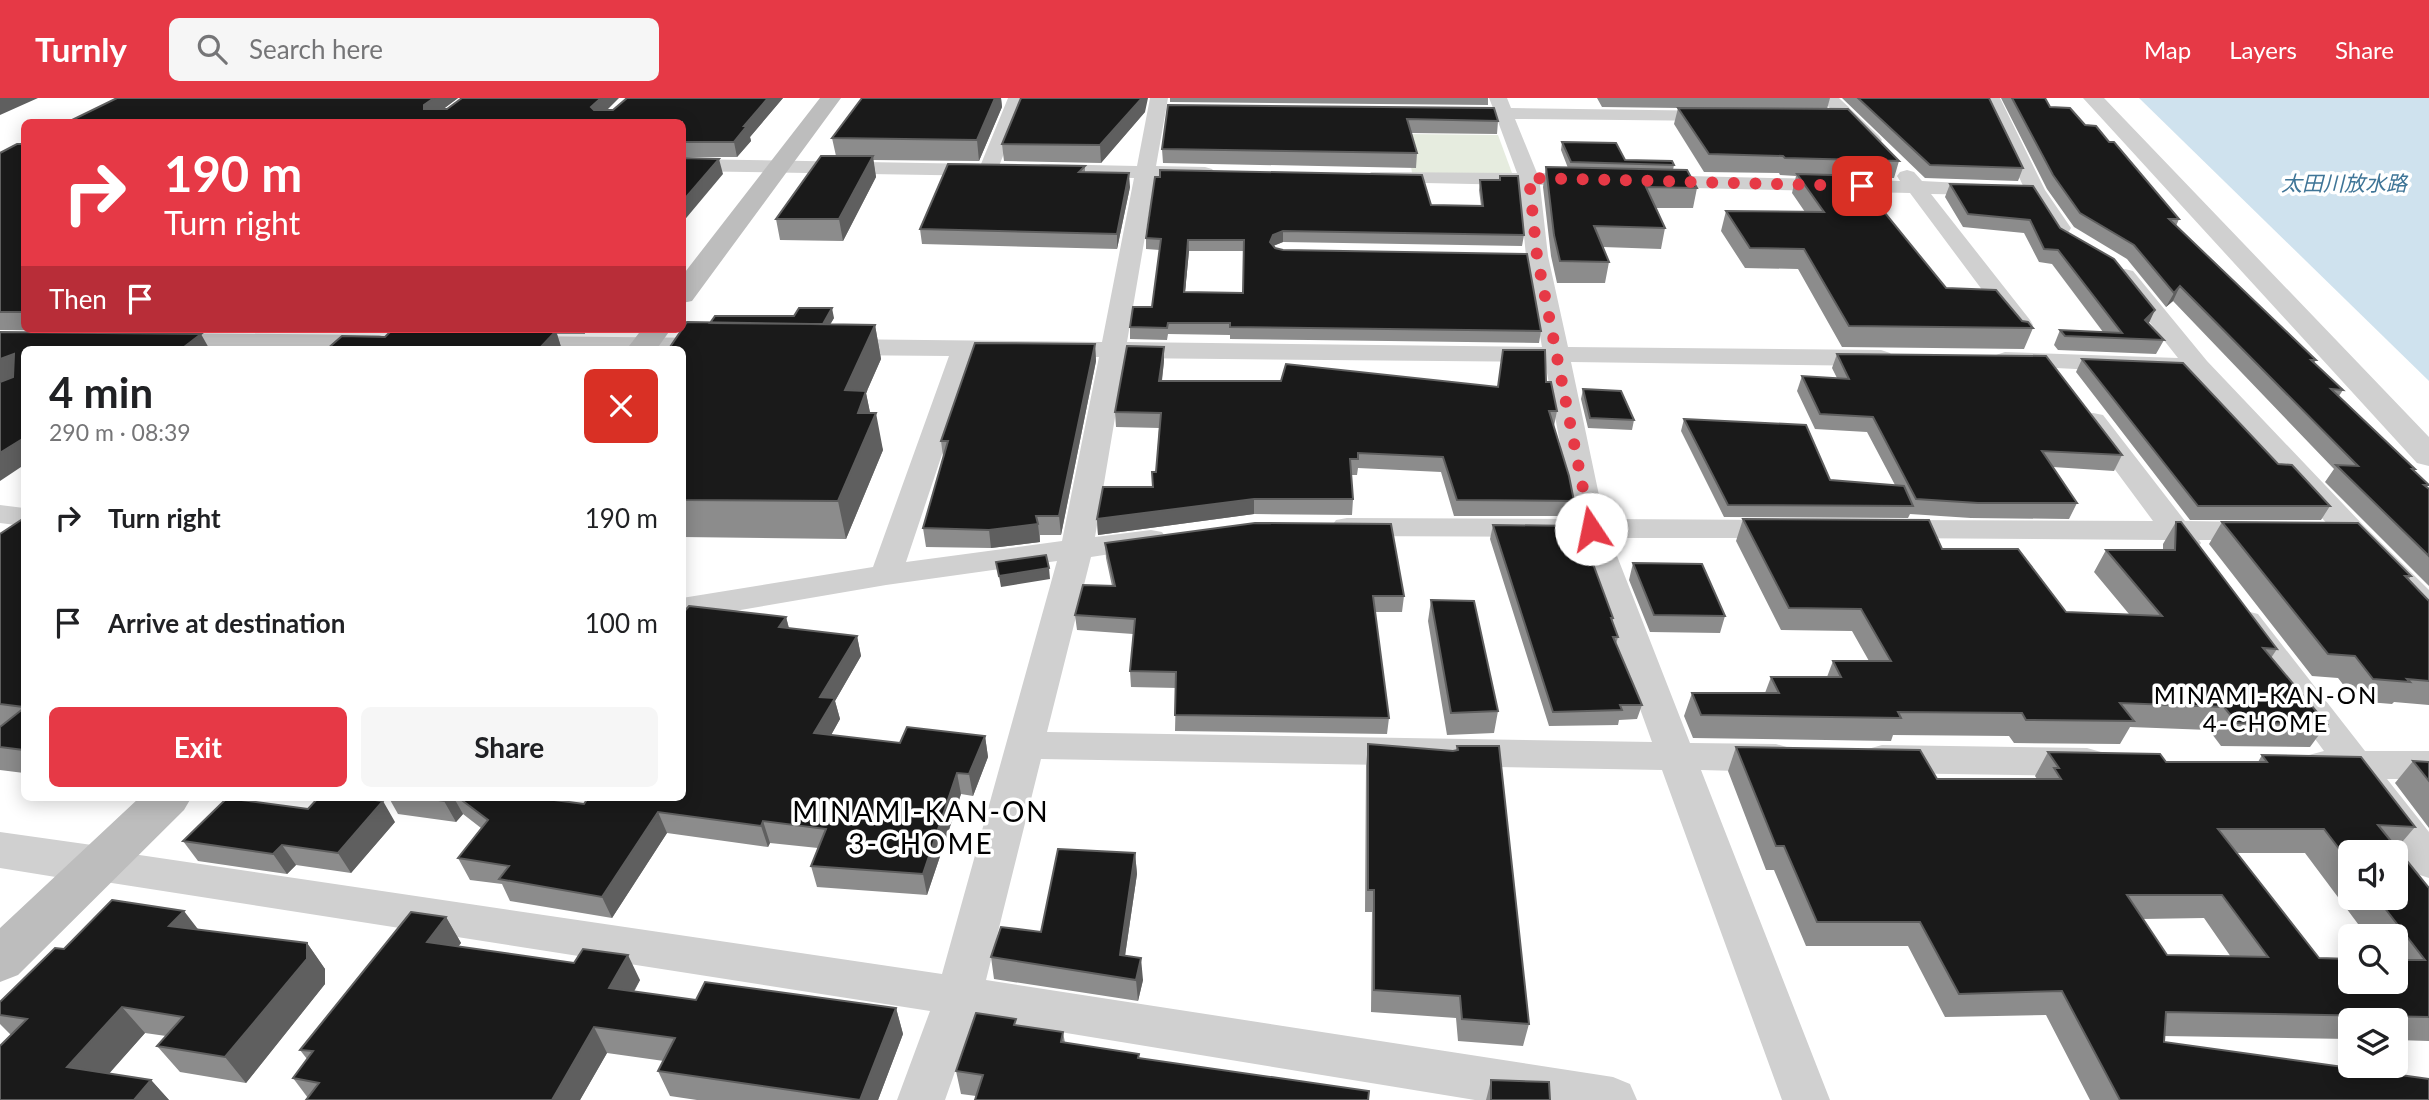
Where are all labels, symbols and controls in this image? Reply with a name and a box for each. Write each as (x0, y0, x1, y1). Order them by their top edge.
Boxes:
search box (169, 18, 659, 81)
text: Turnly (35, 29, 127, 69)
icon: search (193, 30, 231, 68)
text: Search here (249, 33, 383, 65)
text: Map (2144, 35, 2191, 64)
text: Layers (2229, 35, 2297, 64)
text: Share (2335, 35, 2394, 64)
text: 190 m (164, 144, 302, 202)
icon: right (49, 147, 140, 238)
pin (1832, 156, 1892, 216)
icon: arrive (1843, 167, 1881, 205)
water label: 太田川放水路 (2281, 170, 2409, 195)
text: Turn right (164, 203, 300, 242)
icon: arrive (121, 280, 159, 318)
text: Then (49, 283, 107, 315)
text: 4 min (49, 367, 153, 417)
button: close (584, 369, 658, 443)
text: 290 m · 08:39 (49, 418, 191, 446)
position arrow (1554, 492, 1628, 566)
icon: right (49, 499, 87, 537)
text: Turn right (108, 502, 221, 534)
text: 190 m (585, 502, 658, 534)
icon: arrive (49, 604, 87, 642)
text: Arrive at destination (108, 607, 345, 639)
text: 100 m (585, 607, 658, 639)
district label: MINAMI-KAN-ON 4-CHOME (2154, 680, 2378, 737)
button: Exit (49, 707, 347, 787)
button: Share (361, 707, 658, 787)
district label: MINAMI-KAN-ON 3-CHOME (792, 794, 1050, 860)
map controls (2338, 840, 2408, 1078)
button: sound (2338, 840, 2408, 910)
button: search (2338, 924, 2408, 994)
button: layers (2338, 1008, 2408, 1078)

